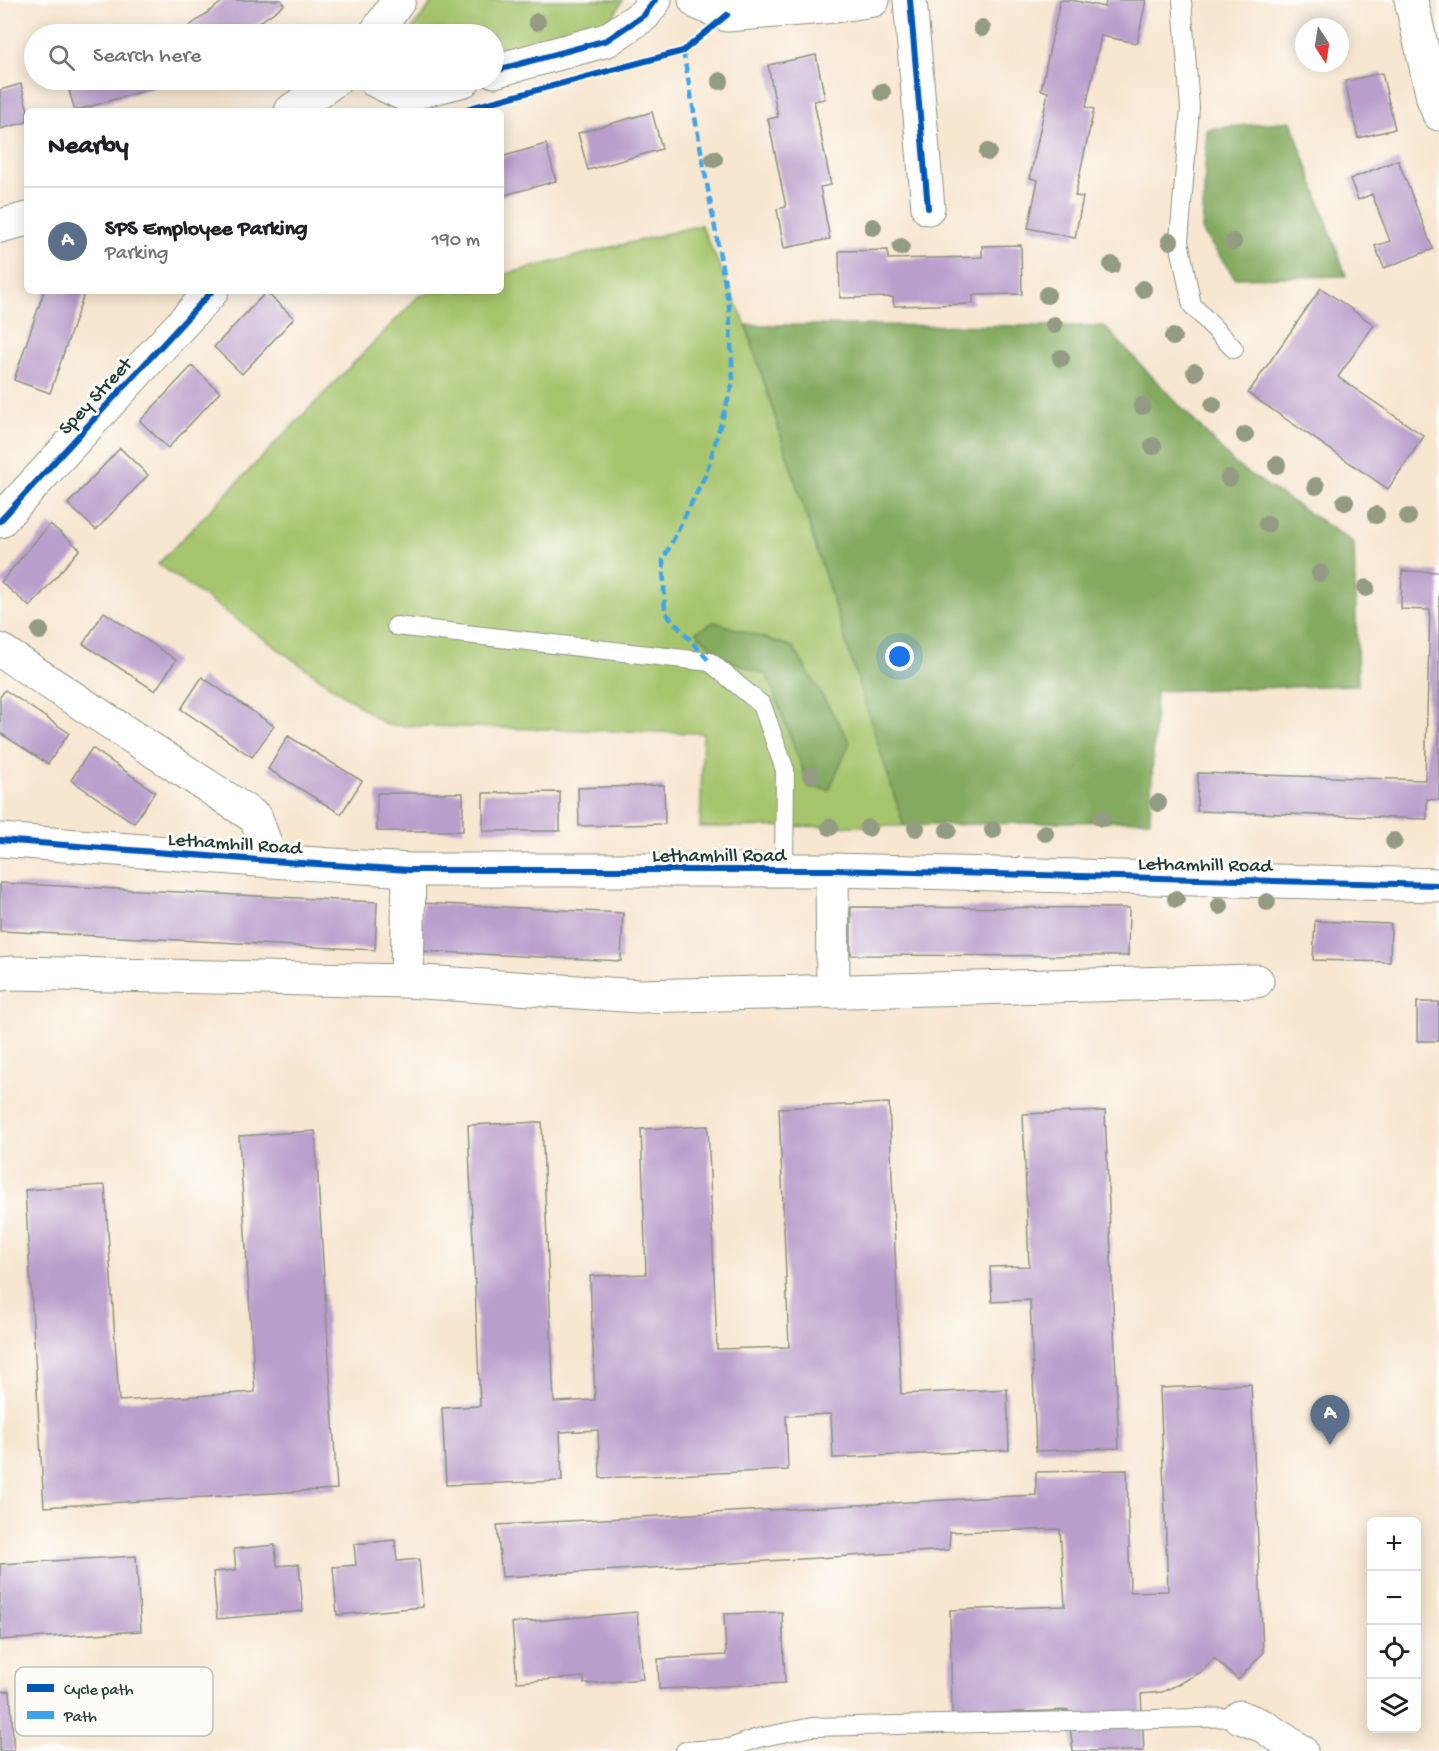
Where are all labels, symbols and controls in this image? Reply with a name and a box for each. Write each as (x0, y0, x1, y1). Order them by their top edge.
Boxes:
north arrow (1295, 18, 1349, 72)
search box (24, 24, 504, 90)
icon: search (45, 41, 78, 74)
text: Search here (93, 44, 201, 70)
text: Nearby (48, 132, 129, 163)
text: SPS Employee Parking (105, 217, 308, 243)
text: A (62, 230, 73, 253)
text: 190 m (432, 230, 480, 253)
text: Parking (105, 243, 168, 266)
street label: Spey Street (55, 353, 139, 441)
your location (885, 642, 914, 671)
street label: Lethamhill Road (167, 829, 305, 862)
street label: Lethamhill Road (652, 846, 788, 869)
street label: Lethamhill Road (1138, 854, 1274, 879)
pin: A (1310, 1396, 1350, 1445)
map controls (1367, 1517, 1421, 1733)
button: + (1367, 1517, 1421, 1571)
button: − (1367, 1571, 1421, 1625)
button: locate (1367, 1625, 1421, 1679)
legend (15, 1667, 213, 1736)
button: layers (1367, 1679, 1421, 1733)
text: Cycle path (64, 1682, 134, 1701)
text: Path (63, 1709, 97, 1728)

